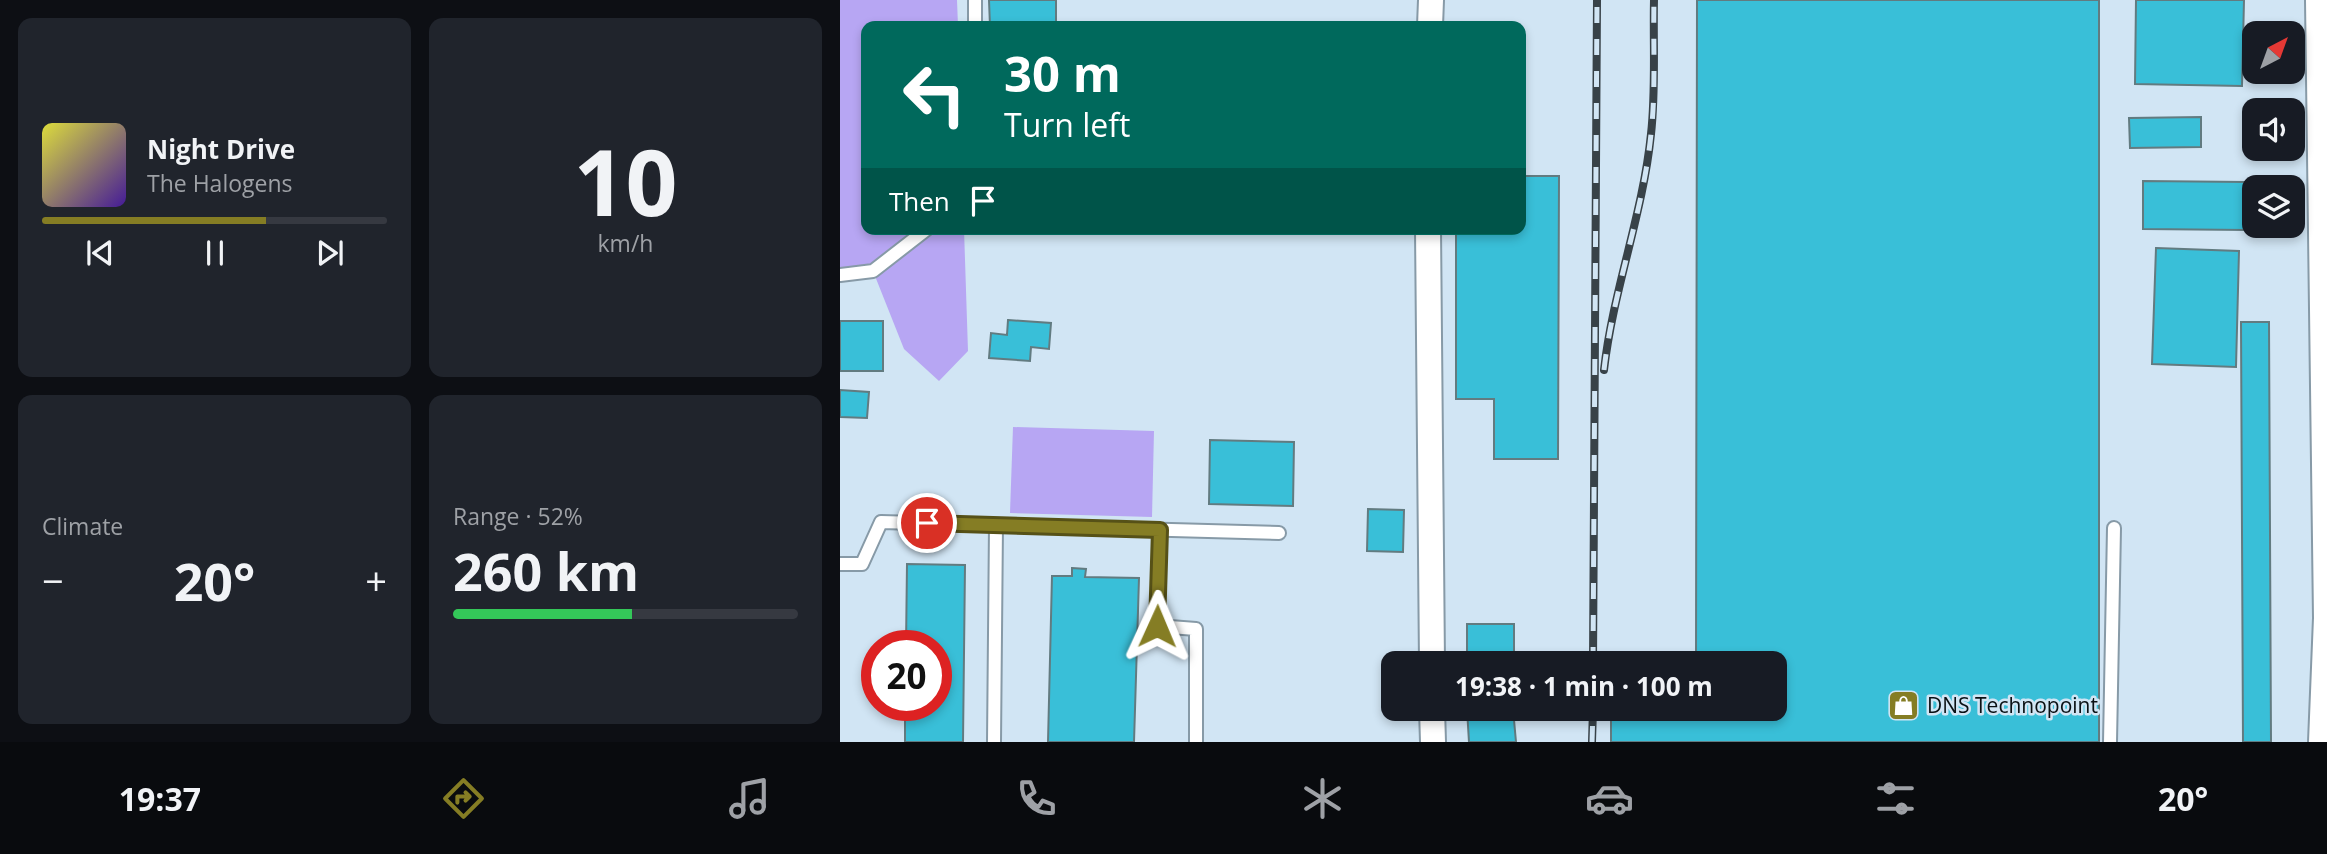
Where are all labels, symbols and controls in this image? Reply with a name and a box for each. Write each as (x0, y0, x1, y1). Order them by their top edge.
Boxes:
north arrow (2242, 21, 2305, 84)
map controls (2242, 21, 2305, 238)
text: 30 m (1004, 40, 1121, 106)
icon: left (889, 49, 980, 140)
button: sound (2242, 98, 2305, 161)
text: Turn left (1004, 103, 1130, 146)
text: 10 (573, 119, 678, 243)
text: Night Drive (147, 131, 295, 167)
text: The Halogens (147, 167, 293, 199)
button: layers (2242, 175, 2305, 238)
icon: arrive (964, 182, 1002, 220)
text: Then (889, 183, 950, 219)
text: km/h (598, 227, 653, 259)
icon: previous (81, 234, 119, 272)
icon: pause (196, 234, 234, 272)
icon: next (311, 234, 349, 272)
pin (897, 493, 957, 553)
text: Range · 52% (453, 500, 583, 532)
icon: arrive (908, 504, 946, 542)
text: Climate (42, 510, 123, 542)
text: 260 km (453, 535, 639, 606)
text: 20° (174, 545, 255, 616)
text: − (42, 554, 64, 606)
text: + (365, 554, 387, 606)
position arrow (1120, 589, 1194, 663)
speed limit sign: 20 (861, 630, 952, 721)
text: 19:38 · 1 min · 100 m (1455, 668, 1713, 704)
shop icon: DNS Technopoint (1887, 689, 1921, 723)
place label: DNS Technopoint (1927, 691, 2098, 719)
icon: directions (439, 774, 488, 823)
icon: music (725, 774, 774, 823)
icon: phone (1012, 774, 1061, 823)
icon: climate (1298, 774, 1347, 823)
icon: car (1585, 774, 1634, 823)
icon: filters (1871, 774, 1920, 823)
text: 19:37 (119, 777, 201, 820)
text: 20° (2158, 777, 2208, 820)

